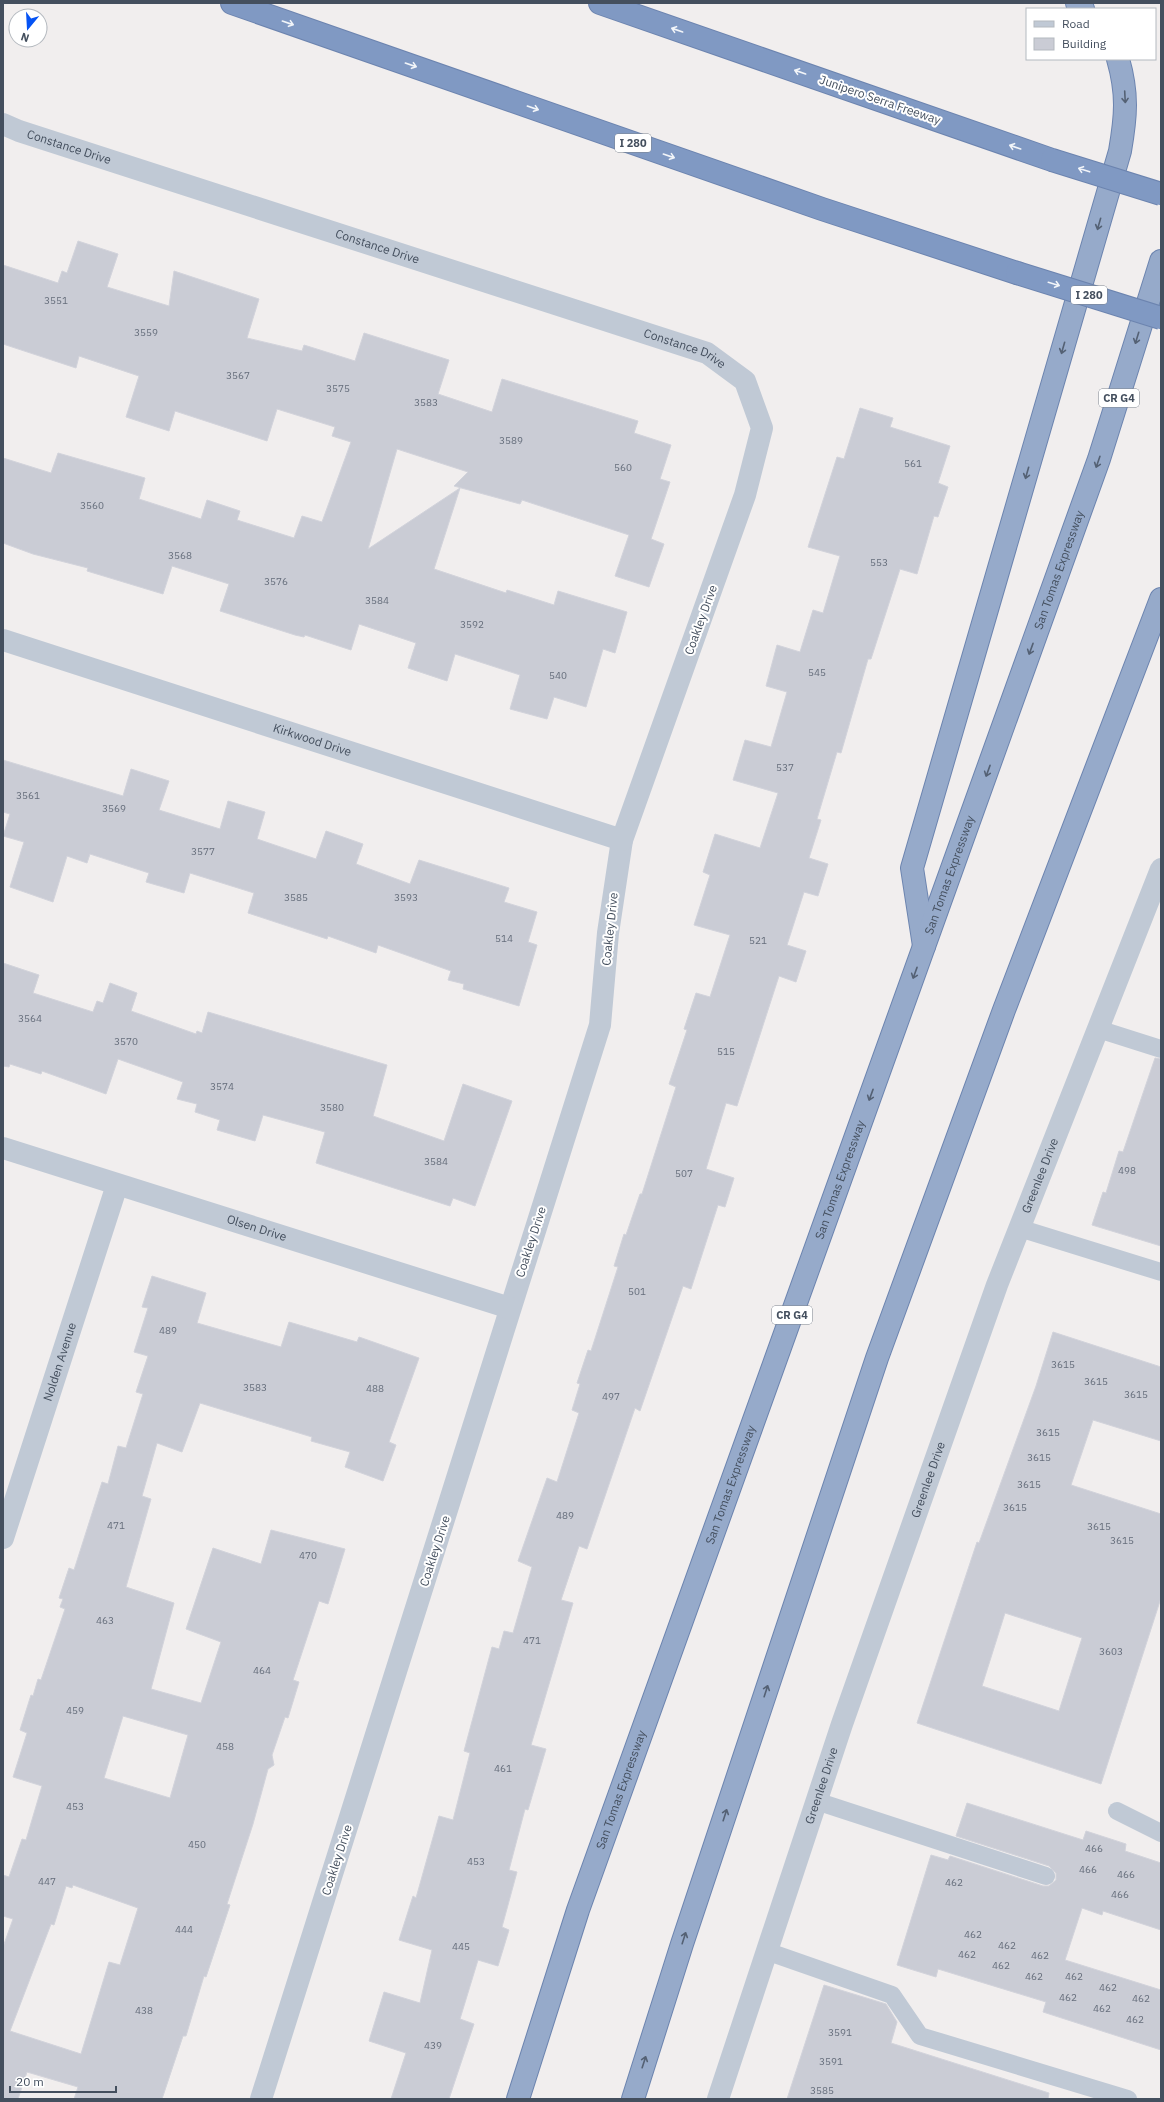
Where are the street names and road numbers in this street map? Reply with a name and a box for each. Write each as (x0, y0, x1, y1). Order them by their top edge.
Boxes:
street label: Junipero Serra Freeway (818, 72, 943, 127)
street label: Constance Drive (25, 126, 113, 167)
road number: I 280 (615, 134, 651, 152)
street label: Constance Drive (334, 226, 422, 267)
road number: I 280 (1071, 286, 1107, 304)
street label: Constance Drive (642, 325, 729, 372)
road number: CR G4 (1099, 389, 1139, 407)
street label: San Tomas Expressway (1030, 508, 1087, 631)
street label: Coakley Drive (681, 582, 720, 657)
street label: Kirkwood Drive (271, 720, 354, 759)
street label: San Tomas Expressway (921, 813, 977, 936)
street label: Coakley Drive (598, 891, 621, 966)
street label: San Tomas Expressway (811, 1118, 868, 1241)
street label: Greenlee Drive (1018, 1135, 1061, 1215)
street label: Coakley Drive (512, 1204, 549, 1279)
street label: Olsen Drive (225, 1211, 289, 1244)
road number: CR G4 (772, 1306, 812, 1324)
street label: Nolden Avenue (40, 1320, 79, 1403)
street label: San Tomas Expressway (702, 1423, 758, 1546)
street label: Greenlee Drive (907, 1439, 948, 1520)
street label: Coakley Drive (416, 1513, 453, 1588)
street label: San Tomas Expressway (592, 1728, 649, 1851)
street label: Greenlee Drive (801, 1745, 841, 1826)
street label: Coakley Drive (318, 1822, 355, 1897)

